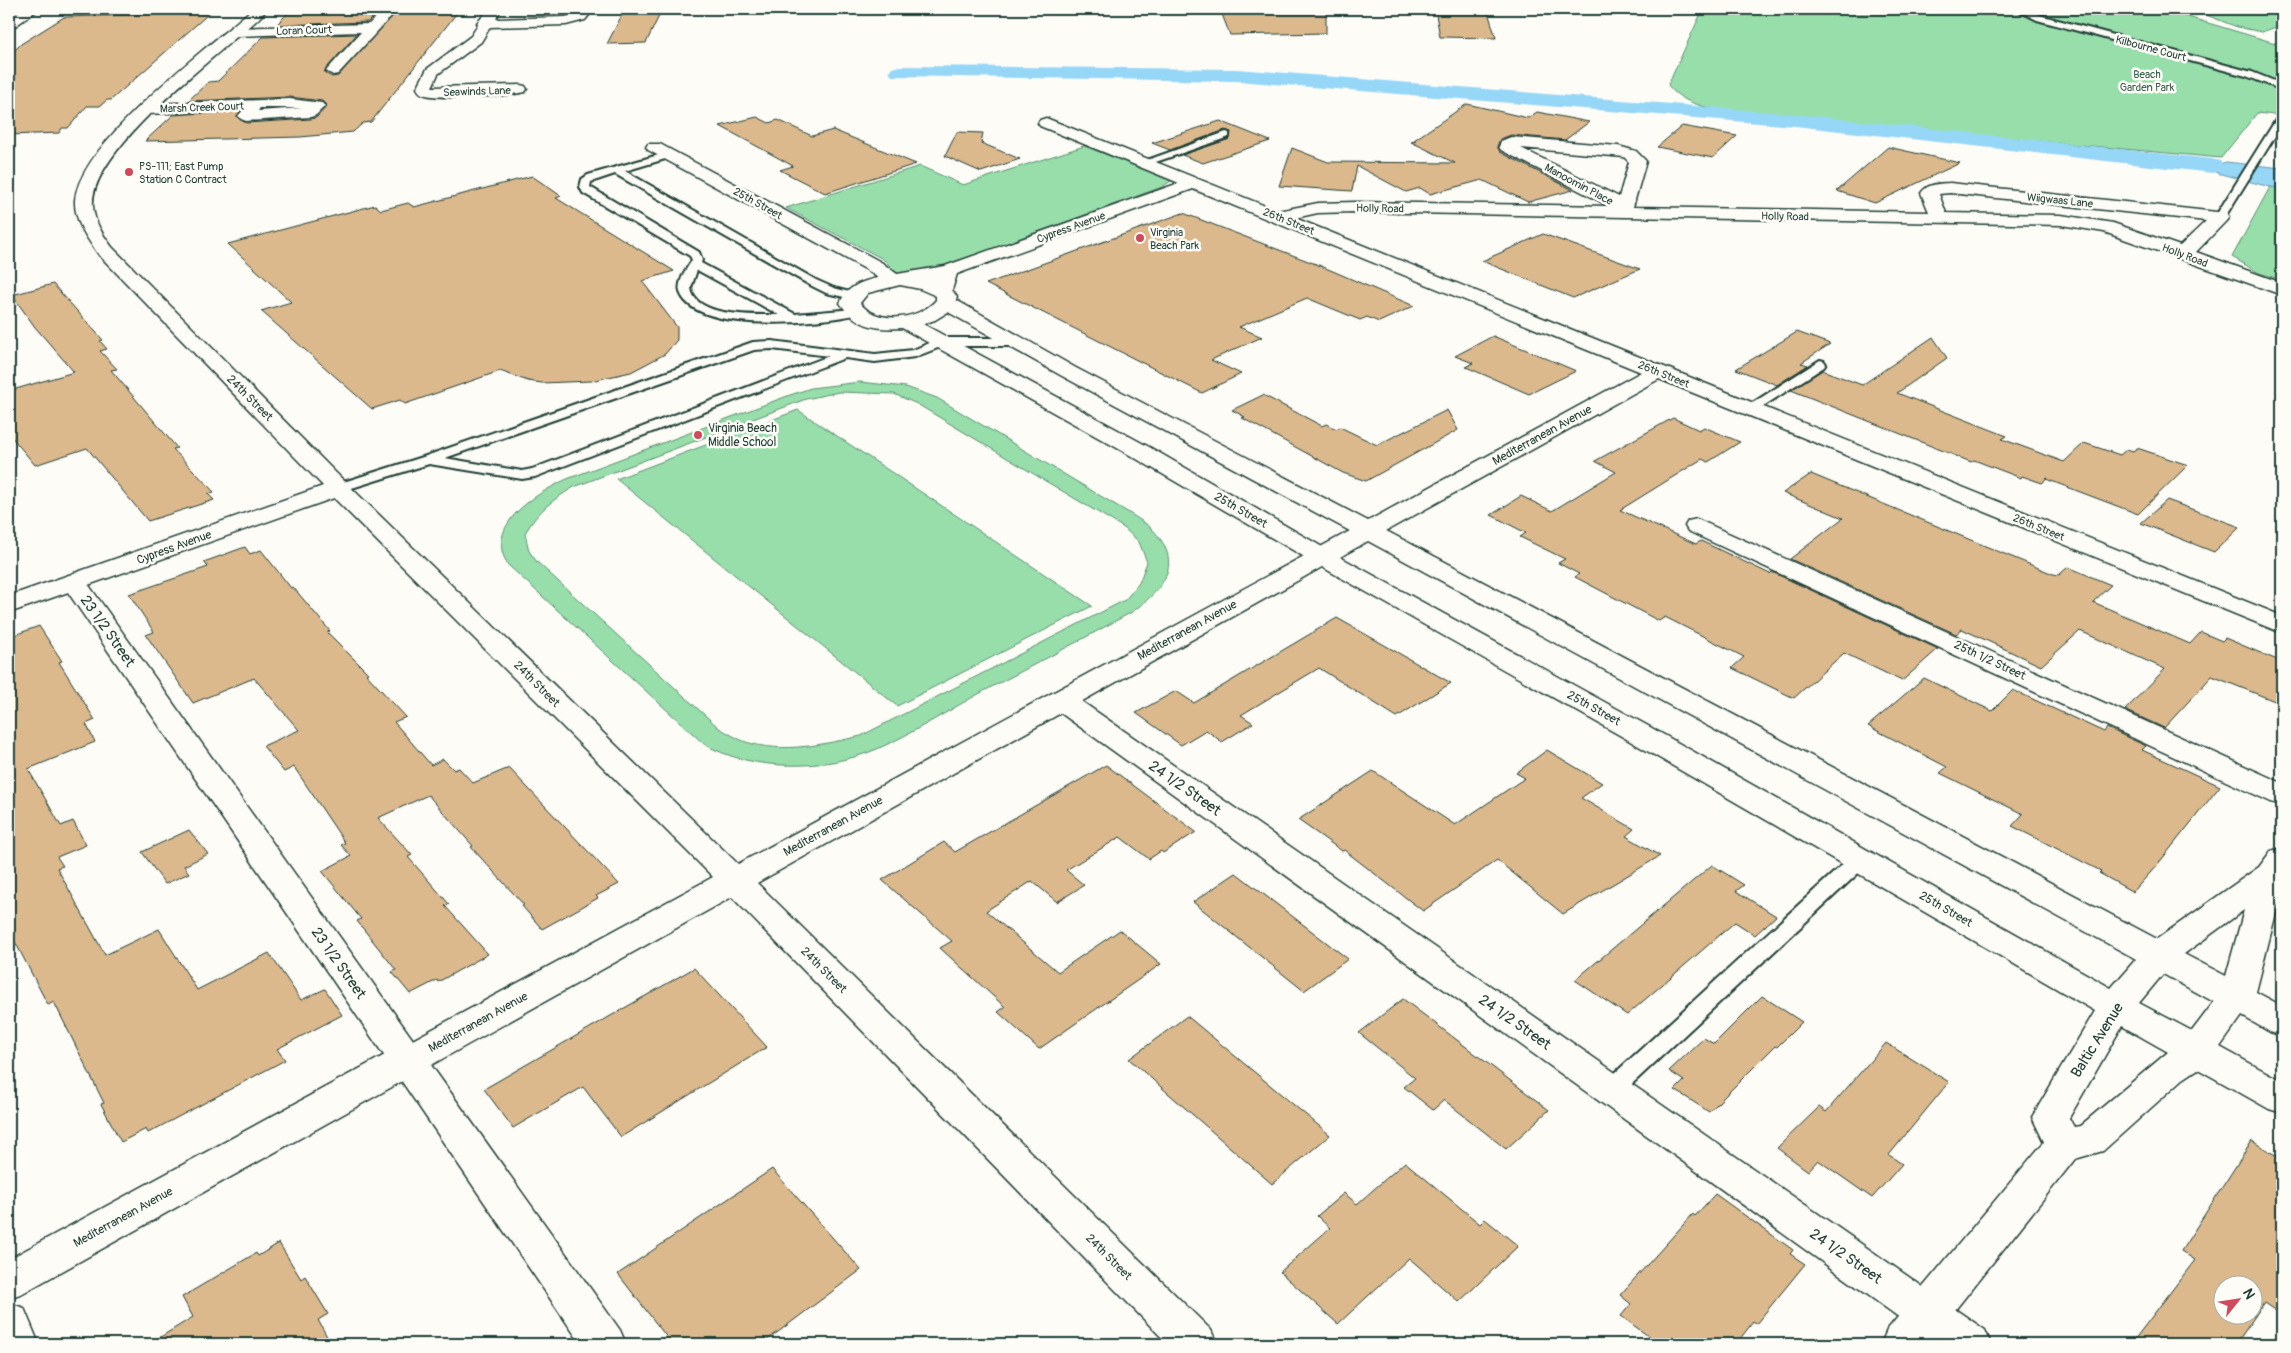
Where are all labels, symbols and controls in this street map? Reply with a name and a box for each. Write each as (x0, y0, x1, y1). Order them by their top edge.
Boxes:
street label: Loran Court (276, 23, 333, 38)
street label: Kilbourne Court (2114, 33, 2188, 64)
park label: Beach Garden Park (2120, 68, 2175, 94)
street label: Seawinds Lane (443, 84, 512, 99)
street label: Marsh Creek Court (160, 100, 245, 115)
place label: PS-111; East Pump Station C Contract (139, 160, 227, 186)
street label: Manoomin Place (1542, 161, 1616, 208)
marker: PS-111; East Pump Station C Contract (123, 166, 135, 178)
street label: 25th Street (731, 185, 785, 222)
street label: Wiigwaas Lane (2026, 191, 2094, 210)
street label: Holly Road (1356, 202, 1404, 215)
street label: 26th Street (1261, 205, 1317, 238)
street label: Cypress Avenue (1035, 209, 1108, 246)
street label: Holly Road (1761, 210, 1809, 223)
place label: Virginia Beach Park (1150, 226, 1200, 252)
marker: Virginia Beach Park (1134, 232, 1146, 244)
street label: Holly Road (2160, 241, 2210, 270)
street label: 26th Street (1636, 358, 1692, 391)
street label: 24th Street (223, 372, 276, 425)
street label: Mediterranean Avenue (1490, 402, 1595, 469)
place label: Virginia Beach Middle School (708, 421, 777, 450)
marker: Virginia Beach Middle School (692, 429, 704, 441)
street label: 25th Street (1212, 489, 1270, 532)
street label: 26th Street (2011, 511, 2067, 544)
street label: Cypress Avenue (135, 527, 214, 568)
street label: 23 1/2 Street (76, 592, 140, 672)
street label: Mediterranean Avenue (1135, 597, 1240, 664)
street label: 25th 1/2 Street (1952, 637, 2028, 684)
street label: 24th Street (510, 658, 563, 711)
street label: 25th Street (1564, 688, 1623, 729)
street label: 24 1/2 Street (1145, 757, 1225, 821)
street label: Mediterranean Avenue (781, 793, 886, 860)
street label: 25th Street (1917, 888, 1975, 931)
street label: 23 1/2 Street (307, 924, 371, 1004)
street label: 24th Street (797, 944, 850, 997)
street label: Mediterranean Avenue (426, 989, 531, 1056)
street label: 24 1/2 Street (1475, 991, 1555, 1055)
street label: Baltic Avenue (2067, 999, 2128, 1081)
street label: Mediterranean Avenue (71, 1184, 176, 1251)
street label: 24 1/2 Street (1806, 1225, 1886, 1289)
street label: 24th Street (1082, 1231, 1135, 1284)
north arrow (2214, 1276, 2264, 1326)
text: N (2239, 1285, 2259, 1302)

